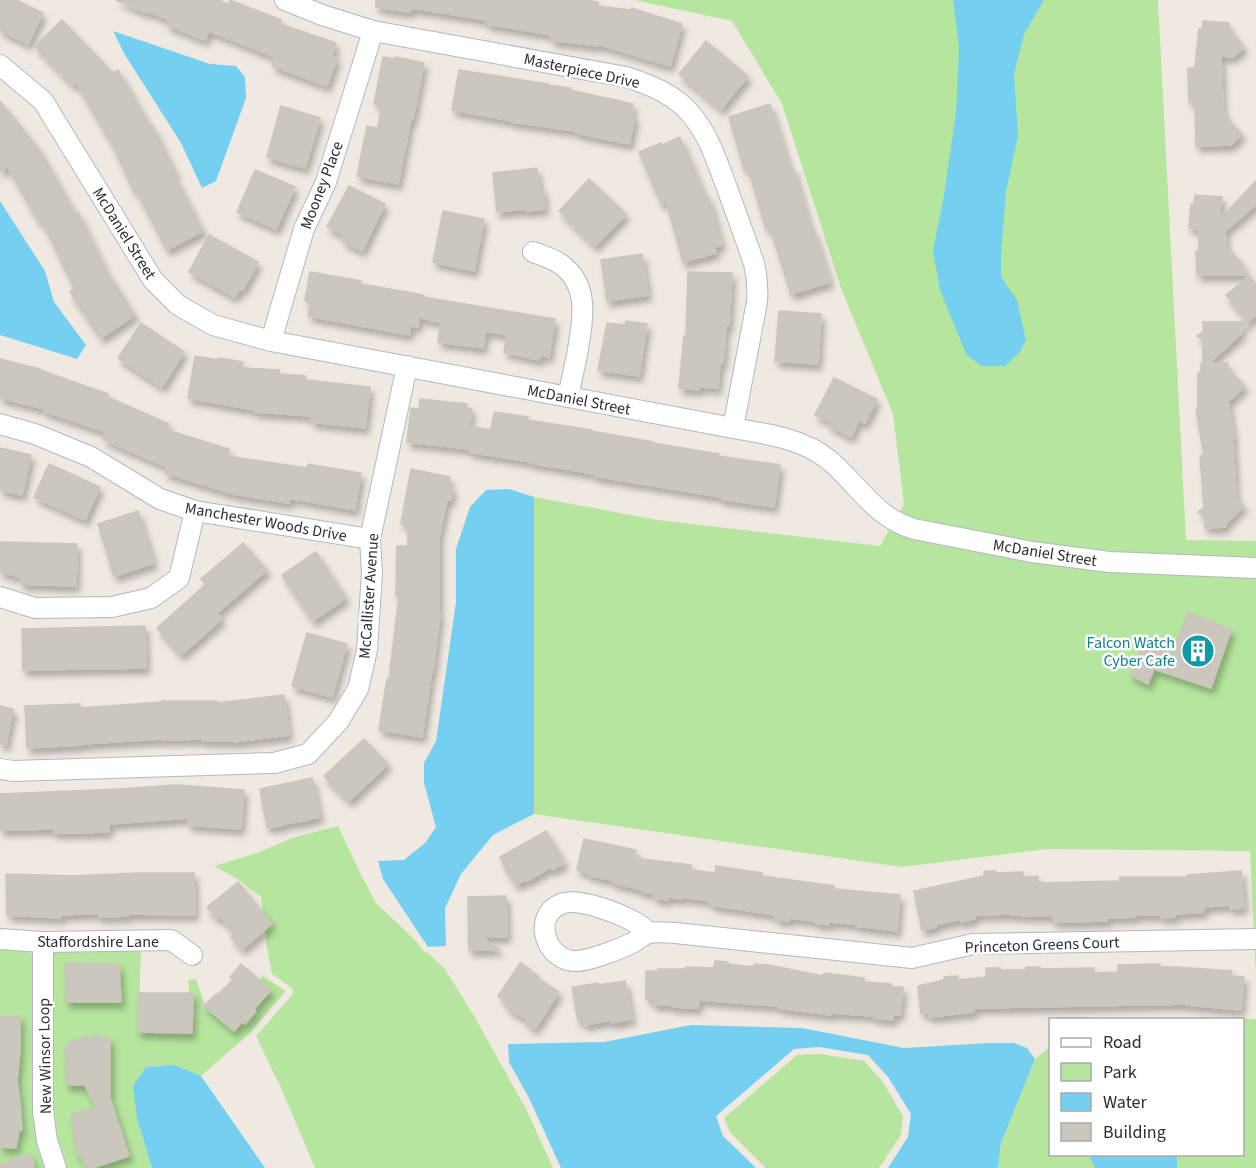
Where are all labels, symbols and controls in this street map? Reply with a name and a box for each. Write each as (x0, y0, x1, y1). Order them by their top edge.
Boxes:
street label: Masterpiece Drive (522, 48, 642, 94)
street label: Mooney Place (295, 138, 349, 232)
street label: McDaniel Street (87, 183, 162, 284)
street label: McDaniel Street (525, 379, 633, 421)
street label: Manchester Woods Drive (183, 497, 349, 547)
street label: McCallister Avenue (354, 532, 384, 660)
street label: McDaniel Street (991, 534, 1099, 572)
place label: Falcon Watch Cyber Cafe (1087, 632, 1175, 672)
building icon: Falcon Watch Cyber Cafe (1180, 633, 1216, 669)
street label: Staffordshire Lane (37, 931, 159, 953)
street label: Princeton Greens Court (964, 931, 1121, 959)
street label: New Winsor Loop (33, 998, 57, 1114)
legend (1049, 1018, 1244, 1156)
text: Road (1103, 1030, 1142, 1055)
text: Park (1103, 1060, 1137, 1085)
text: Water (1103, 1090, 1147, 1115)
text: Building (1103, 1120, 1166, 1145)

